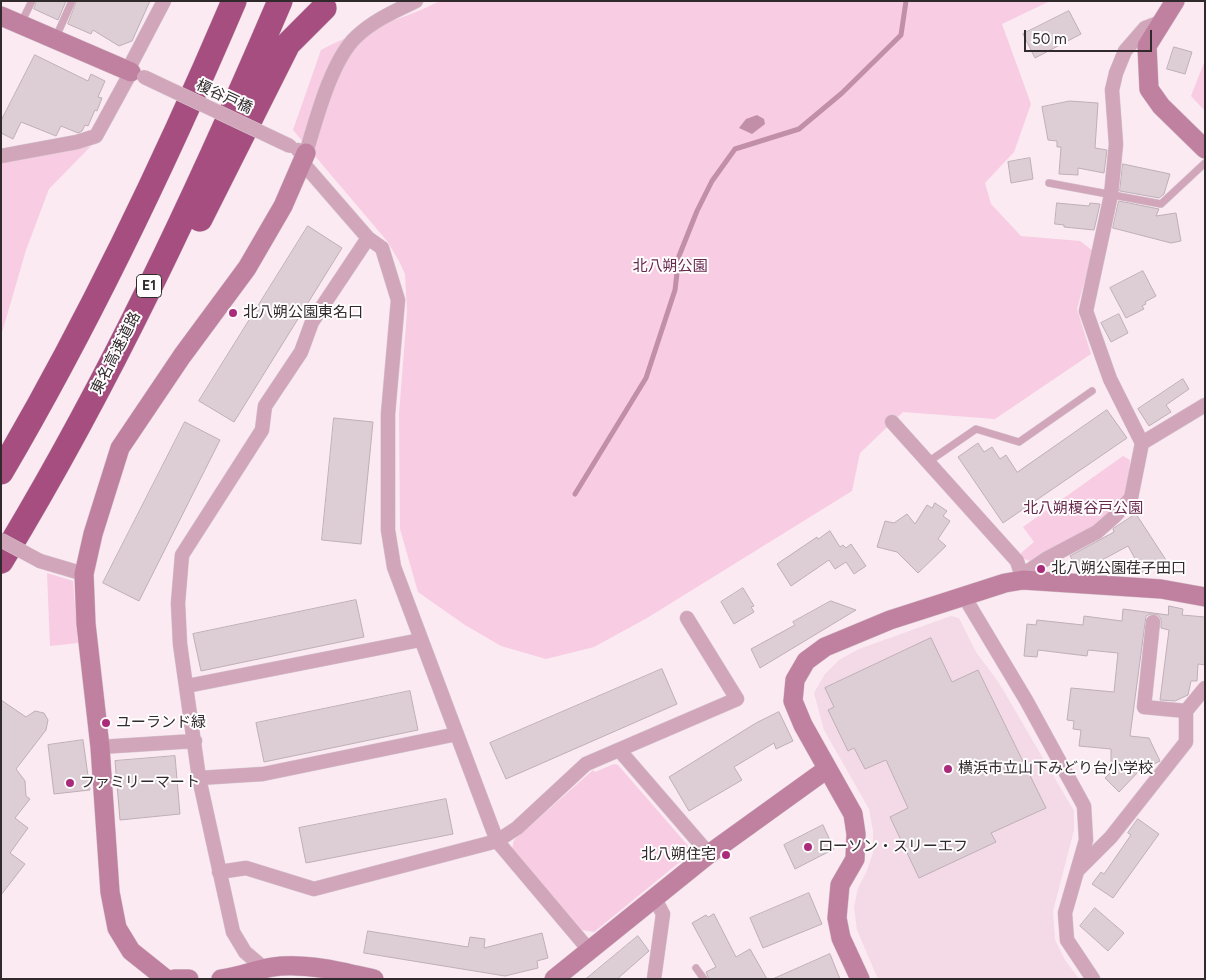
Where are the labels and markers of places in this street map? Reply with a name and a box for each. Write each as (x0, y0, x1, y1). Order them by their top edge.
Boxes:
place label: 北八朔公園東名口 (243, 304, 363, 322)
marker: 北八朔公園東名口 (227, 307, 239, 319)
place label: 北八朔公園荏子田口 (1051, 560, 1186, 578)
marker: 北八朔公園荏子田口 (1035, 563, 1047, 575)
place label: ユーランド緑 (116, 714, 206, 732)
marker: ユーランド緑 (100, 717, 112, 729)
place label: 横浜市立山下みどり台小学校 (958, 760, 1153, 778)
marker: 横浜市立山下みどり台小学校 (942, 763, 954, 775)
place label: ファミリーマート (80, 774, 200, 792)
marker: ファミリーマート (64, 777, 76, 789)
place label: ローソン・スリーエフ (818, 838, 968, 856)
marker: ローソン・スリーエフ (802, 841, 814, 853)
place label: 北八朔住宅 (641, 846, 716, 864)
marker: 北八朔住宅 (720, 849, 732, 861)

